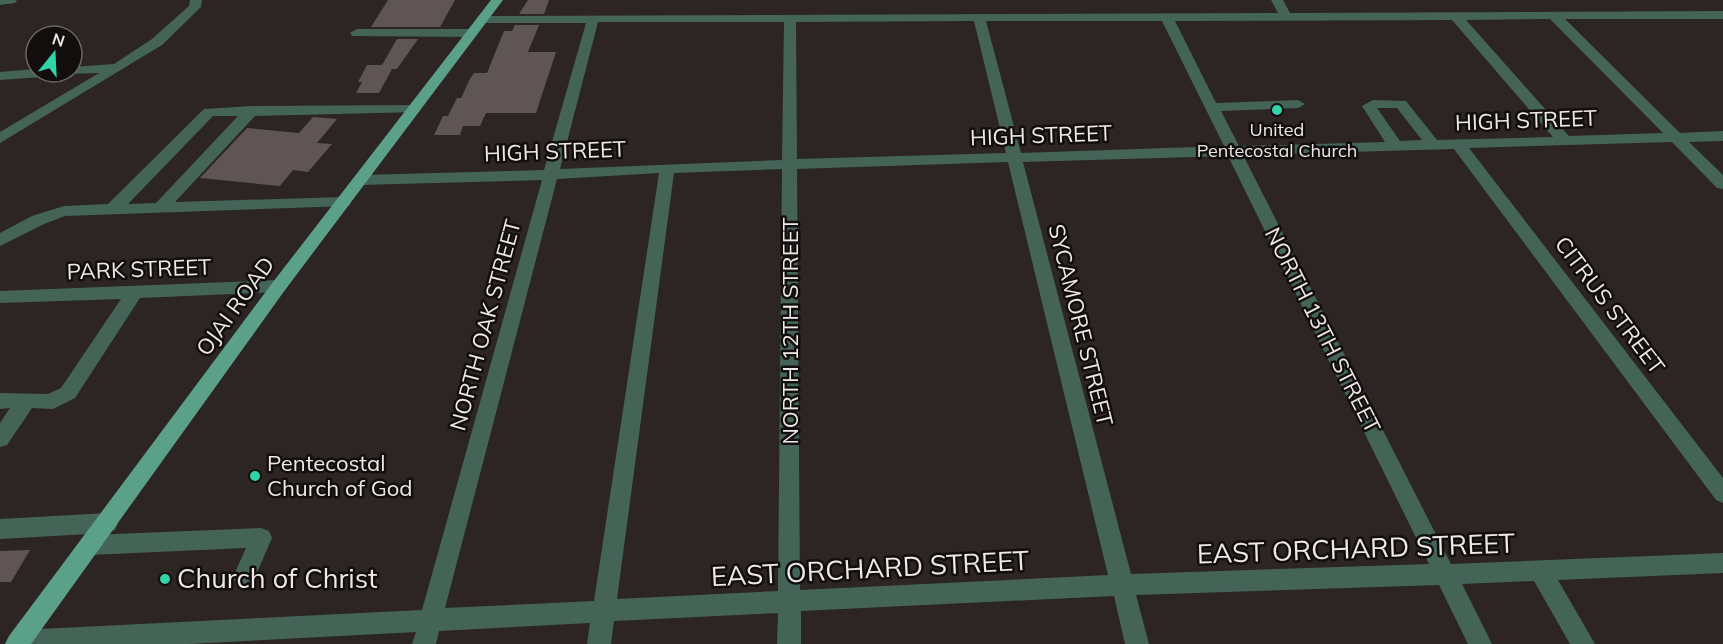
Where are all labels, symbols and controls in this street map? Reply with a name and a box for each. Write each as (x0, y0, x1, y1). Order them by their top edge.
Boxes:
north arrow (24, 24, 84, 84)
text: N (50, 28, 67, 51)
marker: United Pentecostal Church (1270, 103, 1284, 117)
street label: HIGH STREET (1455, 104, 1597, 136)
place label: United Pentecostal Church (1197, 118, 1357, 162)
street label: HIGH STREET (970, 119, 1112, 151)
street label: HIGH STREET (484, 135, 626, 167)
street label: NORTH OAK STREET (443, 216, 527, 434)
street label: NORTH 12TH STREET (776, 217, 804, 445)
street label: SYCAMORE STREET (1042, 221, 1120, 429)
street label: NORTH 13TH STREET (1259, 222, 1387, 438)
street label: CITRUS STREET (1549, 230, 1671, 380)
street label: OJAI ROAD (190, 251, 280, 361)
street label: PARK STREET (66, 252, 212, 286)
place label: Pentecostal Church of God (267, 449, 412, 502)
marker: Pentecostal Church of God (248, 469, 262, 483)
street label: EAST ORCHARD STREET (1196, 525, 1516, 571)
street label: EAST ORCHARD STREET (710, 543, 1030, 593)
place label: Church of Christ (177, 561, 377, 595)
marker: Church of Christ (158, 572, 172, 586)

